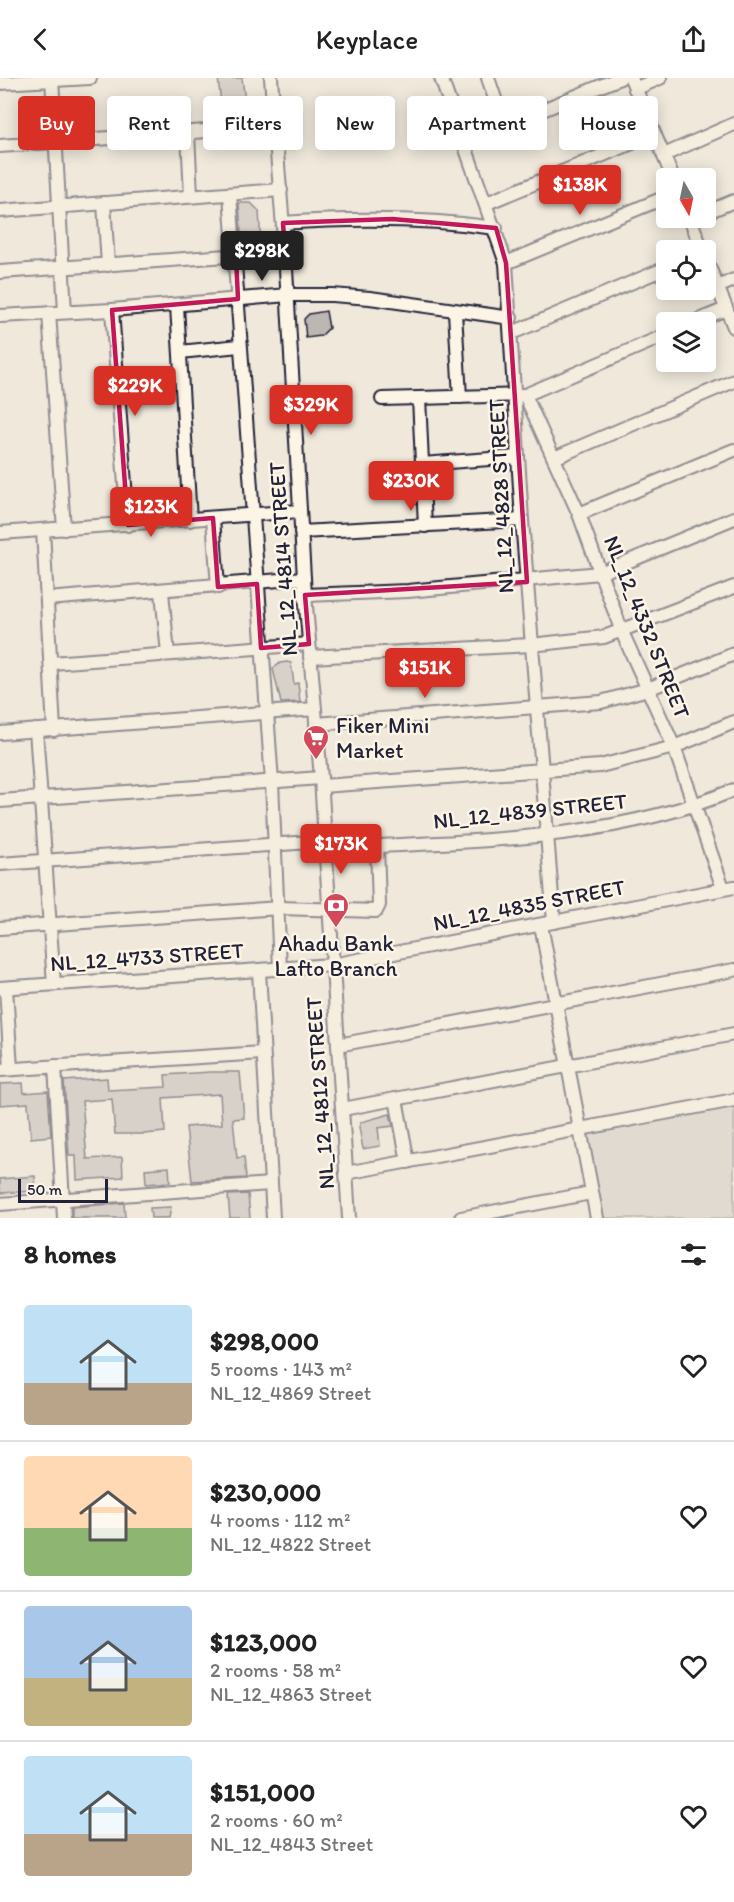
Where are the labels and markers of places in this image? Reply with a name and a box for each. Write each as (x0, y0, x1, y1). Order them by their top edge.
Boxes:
pin: $138K (538, 165, 622, 216)
pin: $298K (220, 231, 304, 282)
pin: $229K (93, 366, 177, 417)
pin: $329K (269, 385, 353, 436)
pin: $230K (369, 461, 453, 512)
pin: $123K (109, 487, 193, 538)
pin: $151K (383, 648, 467, 699)
place label: Fiker Mini Market (336, 712, 429, 764)
supermarket icon: Fiker Mini Market (301, 723, 331, 761)
pin: $173K (299, 824, 383, 875)
bank icon: Ahadu Bank Lafto Branch (321, 891, 351, 929)
place label: Ahadu Bank Lafto Branch (275, 930, 398, 982)

